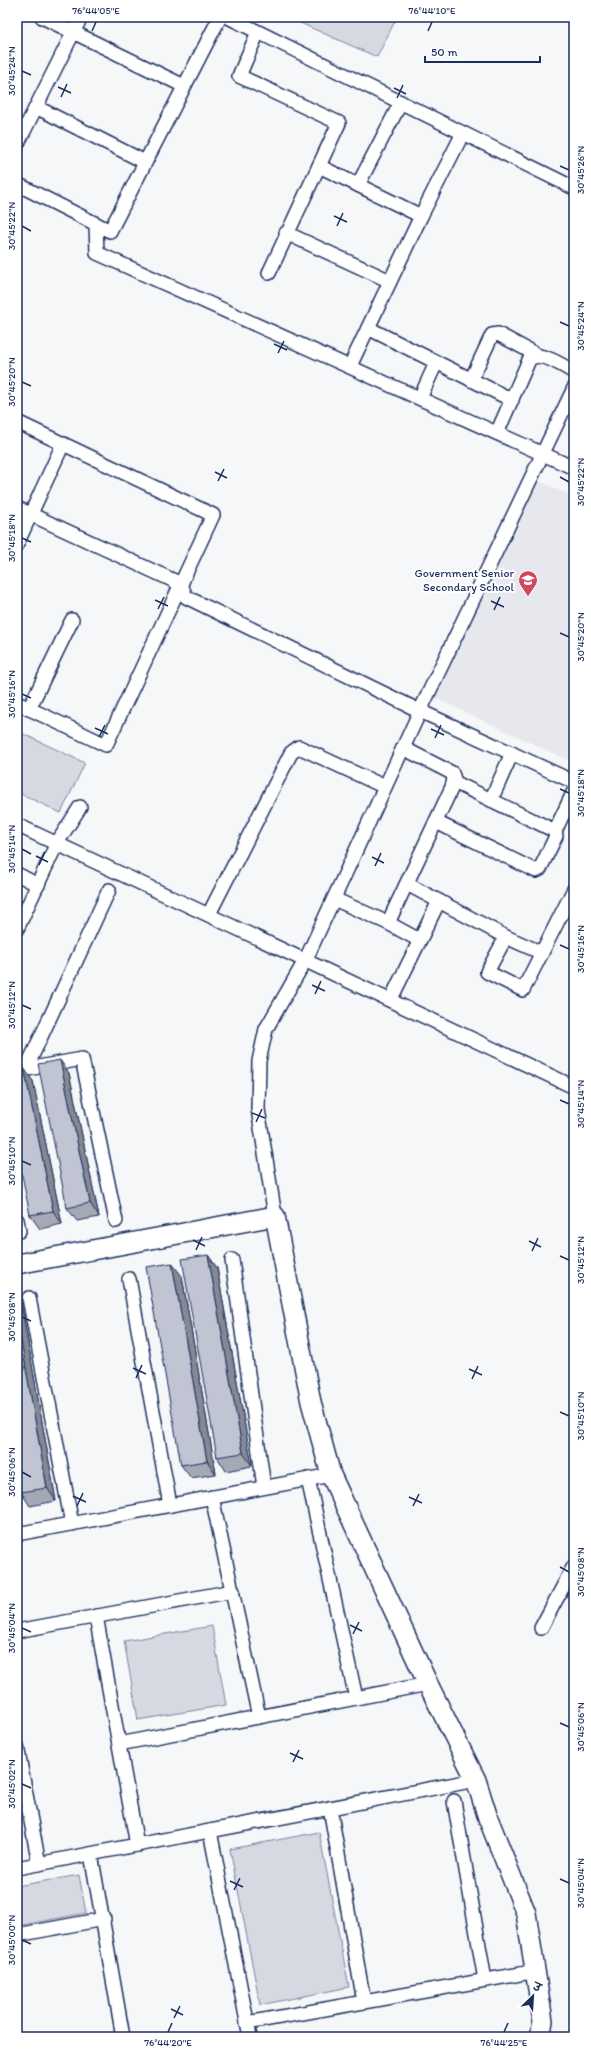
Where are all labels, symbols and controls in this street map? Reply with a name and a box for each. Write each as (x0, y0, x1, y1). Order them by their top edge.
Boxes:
text: 76°44'05"E (72, 4, 120, 17)
text: 76°44'10"E (408, 4, 456, 17)
scale bar (425, 38, 540, 64)
text: 50 m (431, 45, 457, 59)
text: 30°45'24"N (5, 46, 18, 96)
text: 30°45'26"N (574, 145, 587, 194)
text: 30°45'22"N (5, 201, 18, 250)
text: 30°45'24"N (574, 301, 587, 351)
text: 30°45'20"N (5, 357, 18, 407)
text: 30°45'22"N (574, 457, 587, 506)
text: 30°45'18"N (5, 514, 18, 562)
place label: Government Senior Secondary School (415, 566, 515, 594)
school or university icon: Government Senior Secondary School (517, 569, 539, 597)
text: 30°45'20"N (574, 612, 587, 662)
text: 30°45'16"N (5, 670, 18, 718)
text: 30°45'18"N (574, 769, 587, 817)
text: 30°45'14"N (5, 824, 18, 873)
text: 30°45'16"N (574, 925, 587, 973)
text: 30°45'12"N (5, 981, 18, 1029)
text: 30°45'14"N (574, 1079, 587, 1128)
text: 30°45'10"N (5, 1136, 18, 1185)
text: 30°45'12"N (574, 1236, 587, 1284)
text: 30°45'08"N (5, 1292, 18, 1342)
text: 30°45'10"N (574, 1391, 587, 1440)
text: 30°45'06"N (5, 1447, 18, 1497)
text: 30°45'08"N (574, 1547, 587, 1597)
text: 30°45'04"N (5, 1603, 18, 1653)
text: 30°45'06"N (574, 1702, 587, 1752)
text: 30°45'02"N (5, 1759, 18, 1809)
text: 30°45'04"N (574, 1858, 587, 1908)
text: 30°45'00"N (5, 1915, 18, 1965)
north arrow (513, 1976, 553, 2016)
text: उ (530, 1980, 545, 1996)
text: 76°44'20"E (144, 2036, 192, 2049)
text: 76°44'25"E (481, 2036, 528, 2049)

